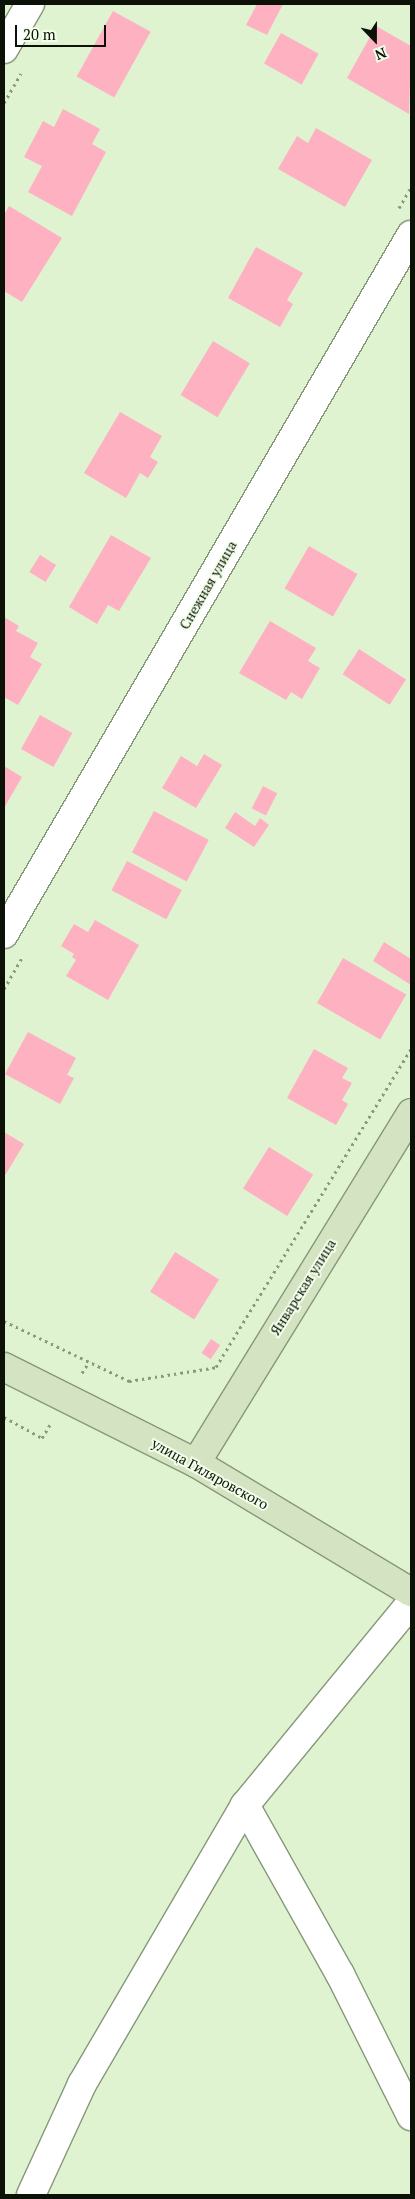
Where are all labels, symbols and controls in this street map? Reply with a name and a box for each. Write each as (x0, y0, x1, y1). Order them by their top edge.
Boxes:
scale bar (18, 15, 109, 47)
north arrow (350, 15, 400, 65)
text: 20 m (23, 24, 56, 44)
text: N (372, 44, 389, 65)
street label: Снежная улица (176, 538, 240, 632)
street label: Январская улица (267, 1236, 339, 1338)
street label: улица Гиляровского (149, 1435, 271, 1513)

